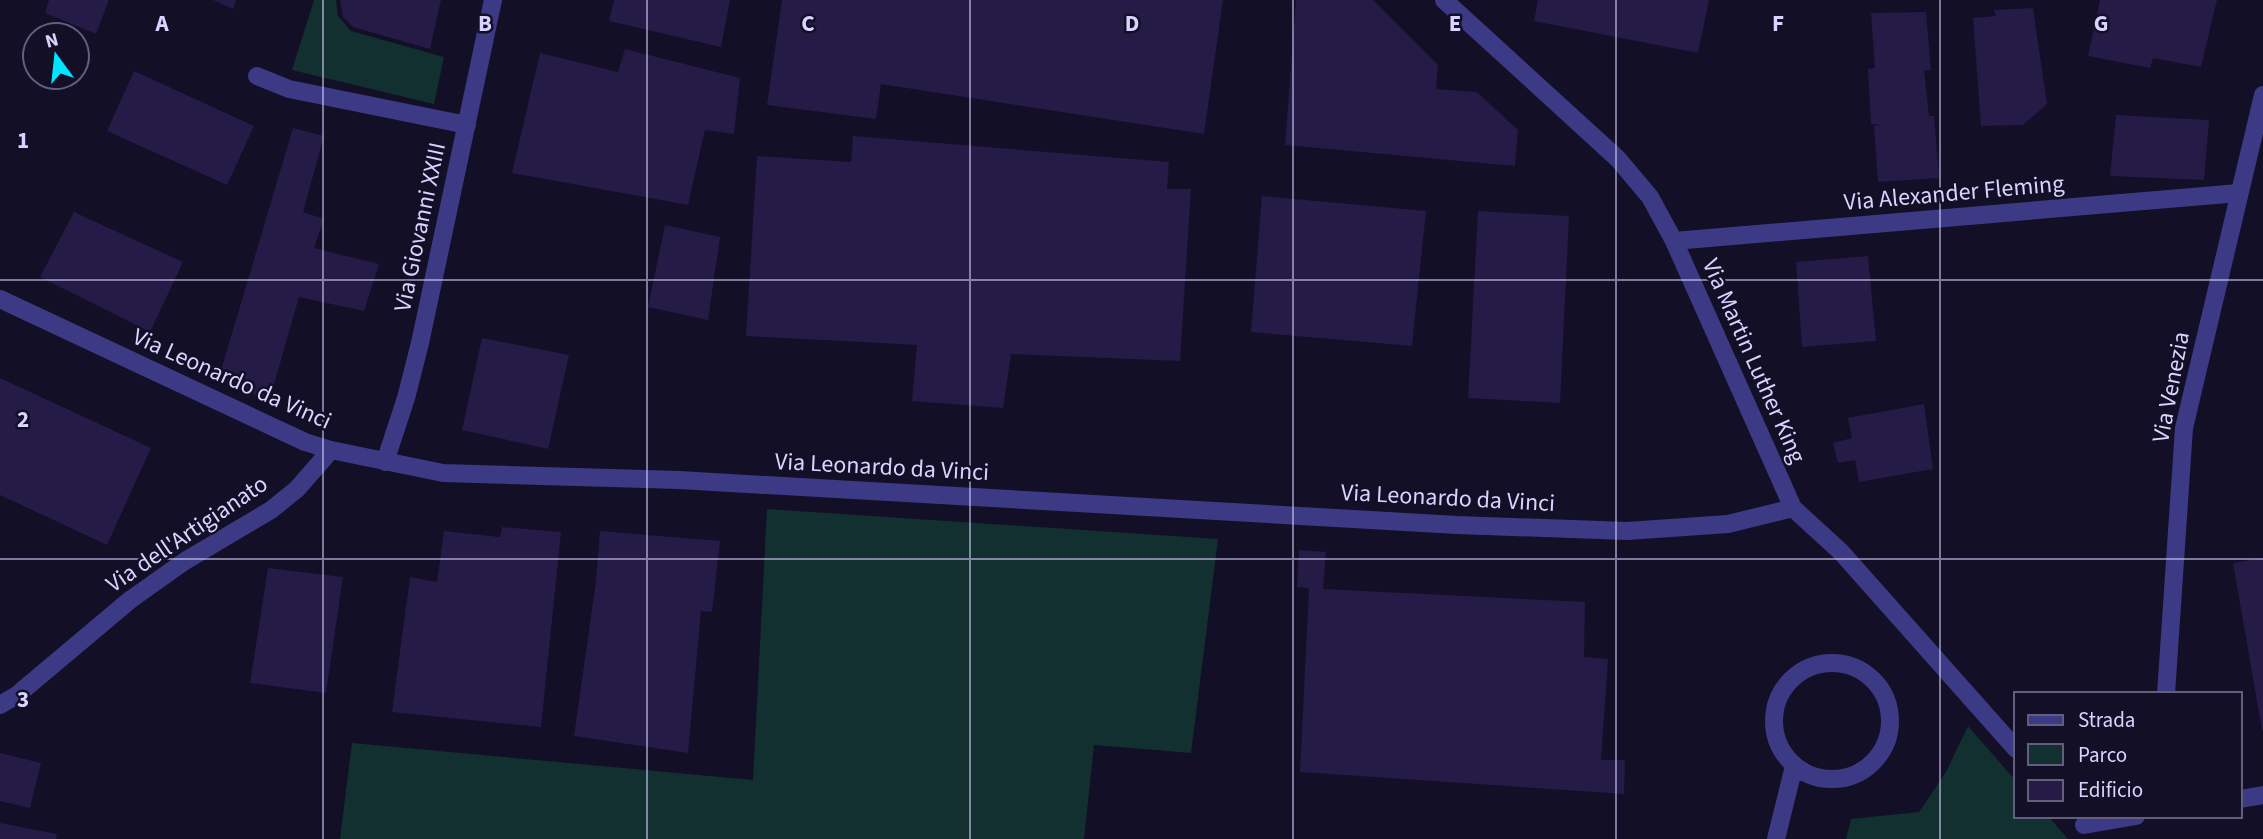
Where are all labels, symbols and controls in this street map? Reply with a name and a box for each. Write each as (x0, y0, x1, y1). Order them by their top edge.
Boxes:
text: A (154, 7, 169, 40)
text: B (478, 7, 492, 40)
text: C (801, 7, 815, 40)
text: D (1125, 7, 1139, 40)
text: E (1449, 7, 1461, 40)
text: F (1772, 7, 1784, 40)
text: G (2094, 7, 2108, 40)
north arrow (21, 21, 91, 91)
text: N (42, 26, 62, 56)
text: 1 (17, 124, 29, 157)
street label: Via Giovanni XXIII (385, 139, 455, 315)
street label: Via Alexander Fleming (1842, 166, 2066, 220)
street label: Via Martin Luther King (1693, 253, 1815, 469)
street label: Via Leonardo da Vinci (127, 319, 337, 439)
street label: Via Venezia (2143, 329, 2199, 445)
text: 2 (17, 403, 29, 436)
street label: Via Leonardo da Vinci (774, 444, 990, 490)
street label: Via dell'Artigianato (99, 467, 275, 601)
street label: Via Leonardo da Vinci (1340, 475, 1556, 521)
text: 3 (17, 683, 29, 716)
legend (2014, 692, 2242, 818)
text: Strada (2078, 705, 2135, 735)
text: Parco (2078, 740, 2127, 770)
text: Edificio (2078, 775, 2143, 805)

